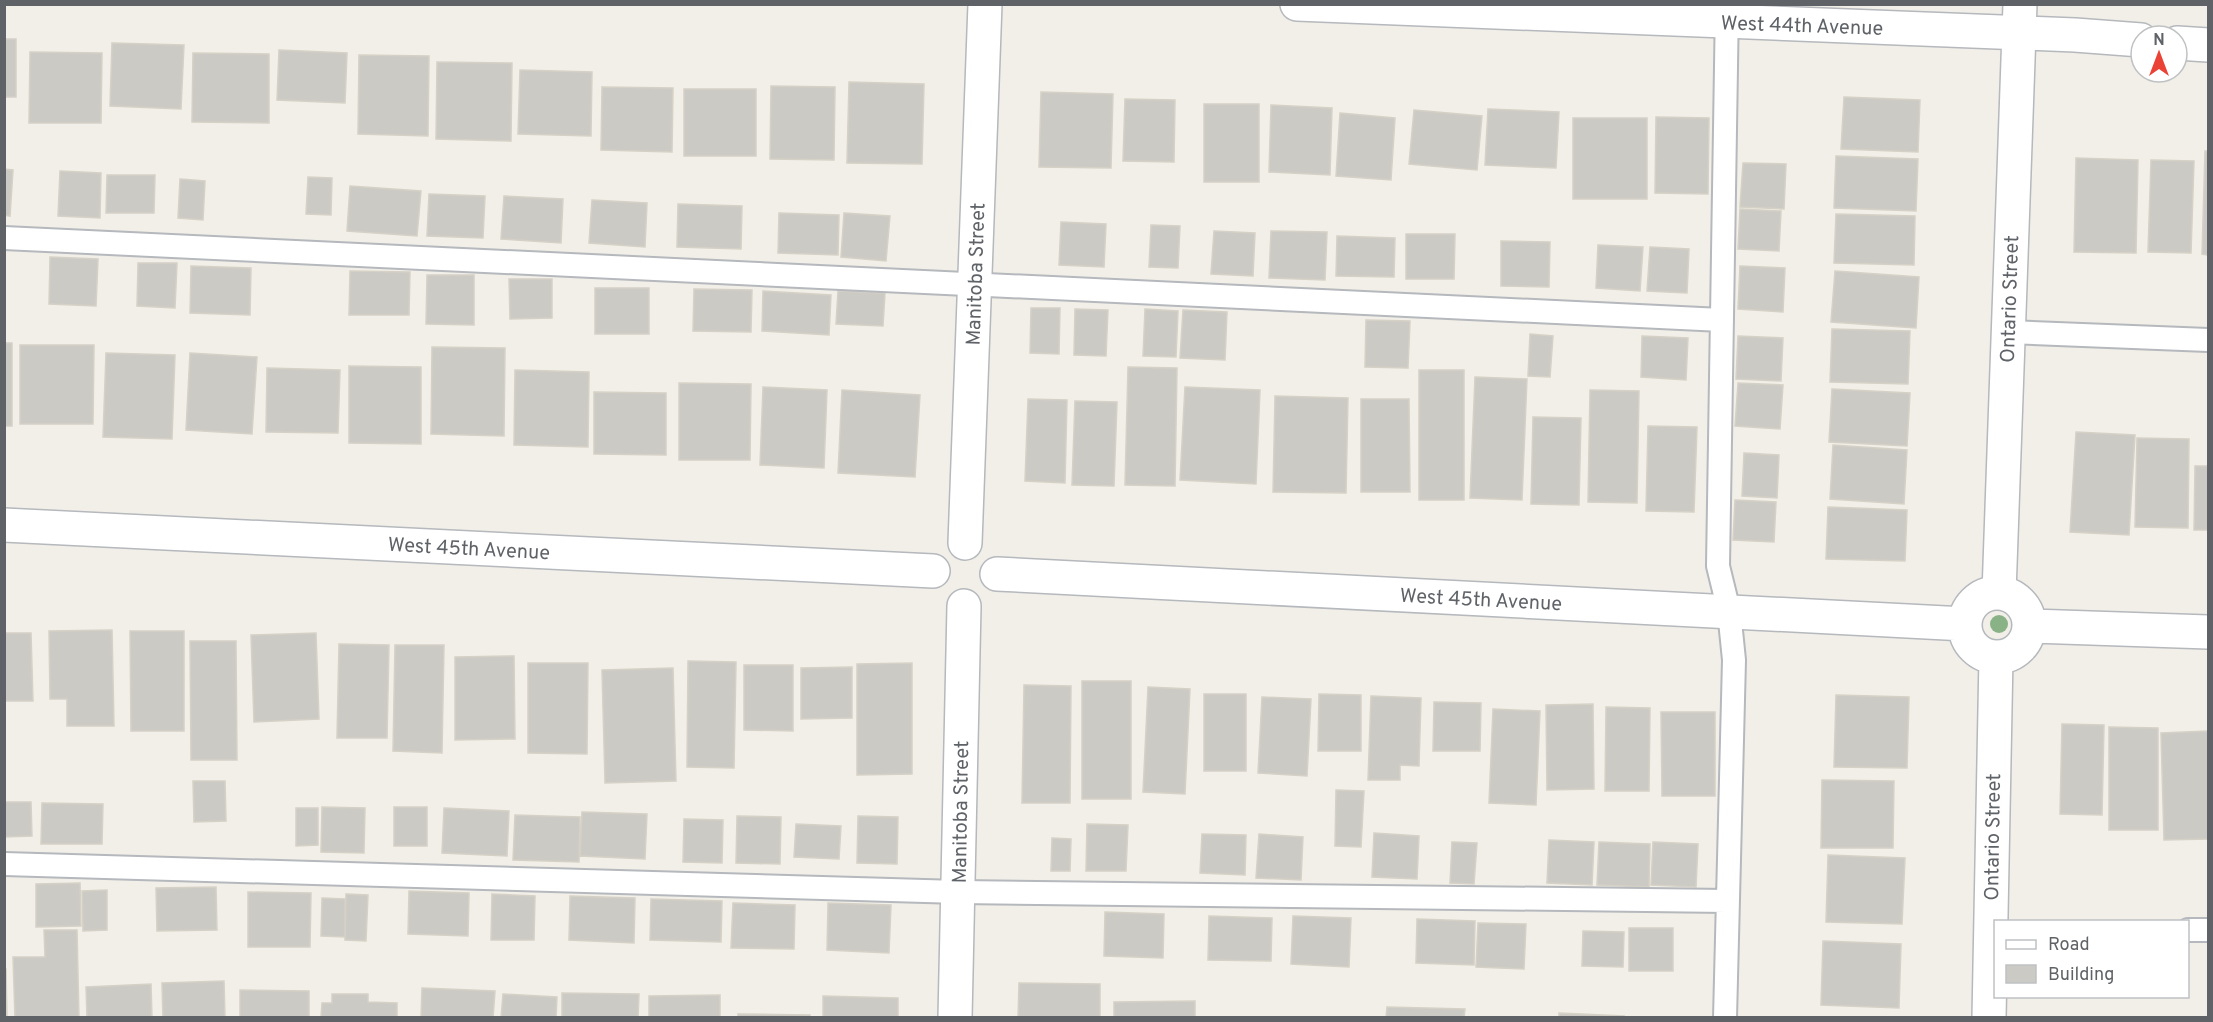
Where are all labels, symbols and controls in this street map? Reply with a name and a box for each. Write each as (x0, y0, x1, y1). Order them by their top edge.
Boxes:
street label: West 44th Avenue (1720, 11, 1884, 43)
north arrow (2129, 24, 2189, 84)
text: N (2153, 31, 2165, 51)
street label: Manitoba Street (962, 202, 992, 346)
street label: Ontario Street (1996, 235, 2026, 363)
street label: West 45th Avenue (387, 533, 551, 567)
street label: West 45th Avenue (1399, 584, 1563, 618)
street label: Manitoba Street (948, 740, 976, 884)
street label: Ontario Street (1980, 773, 2008, 901)
legend (1994, 920, 2189, 998)
text: Road (2048, 934, 2090, 957)
text: Building (2048, 964, 2114, 987)

